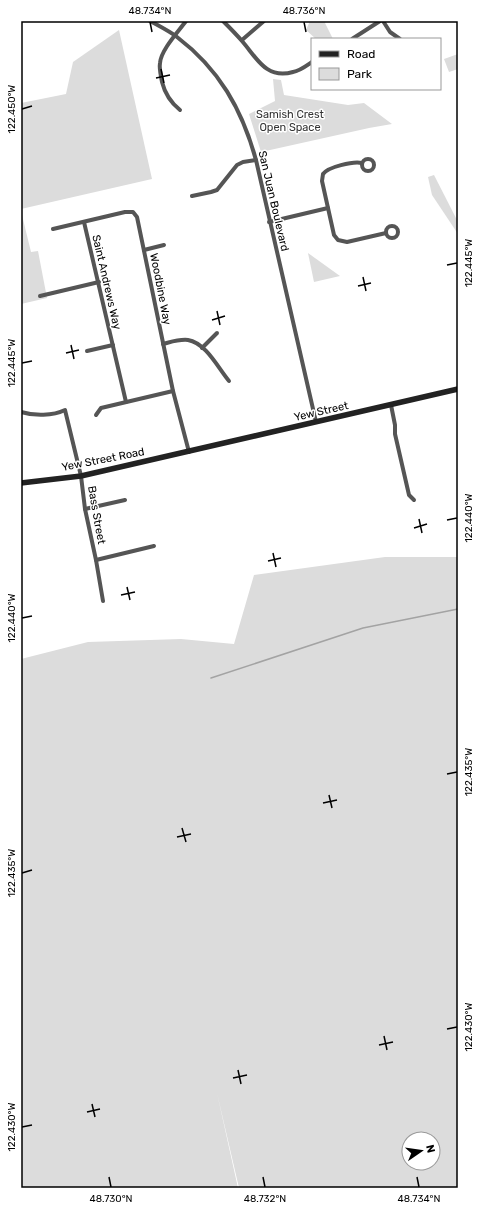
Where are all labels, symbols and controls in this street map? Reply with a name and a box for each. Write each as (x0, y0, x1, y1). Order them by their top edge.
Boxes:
text: 48.734°N (129, 5, 171, 17)
text: 48.736°N (283, 5, 325, 17)
legend (311, 38, 441, 90)
text: Road (347, 47, 375, 61)
text: Park (347, 67, 373, 81)
text: 122.450°W (6, 85, 18, 133)
park label: Samish Crest Open Space (256, 108, 325, 134)
street label: San Juan Boulevard (256, 150, 291, 253)
street label: Saint Andrews Way (89, 233, 124, 331)
text: 122.445°W (463, 239, 475, 287)
street label: Woodbine Way (147, 252, 174, 326)
text: 122.445°W (6, 339, 18, 387)
street label: Yew Street (293, 399, 350, 424)
street label: Yew Street Road (61, 445, 146, 474)
street label: Bass Street (85, 485, 108, 546)
text: 122.440°W (463, 493, 475, 543)
text: 122.440°W (6, 593, 18, 643)
text: 122.435°W (463, 748, 475, 796)
text: 122.435°W (6, 849, 18, 897)
text: 122.430°W (463, 1003, 475, 1051)
text: 122.430°W (6, 1103, 18, 1151)
north arrow (401, 1131, 441, 1171)
text: N (423, 1144, 437, 1154)
text: 48.730°N (89, 1193, 133, 1205)
text: 48.732°N (244, 1193, 286, 1205)
text: 48.734°N (398, 1193, 440, 1205)

